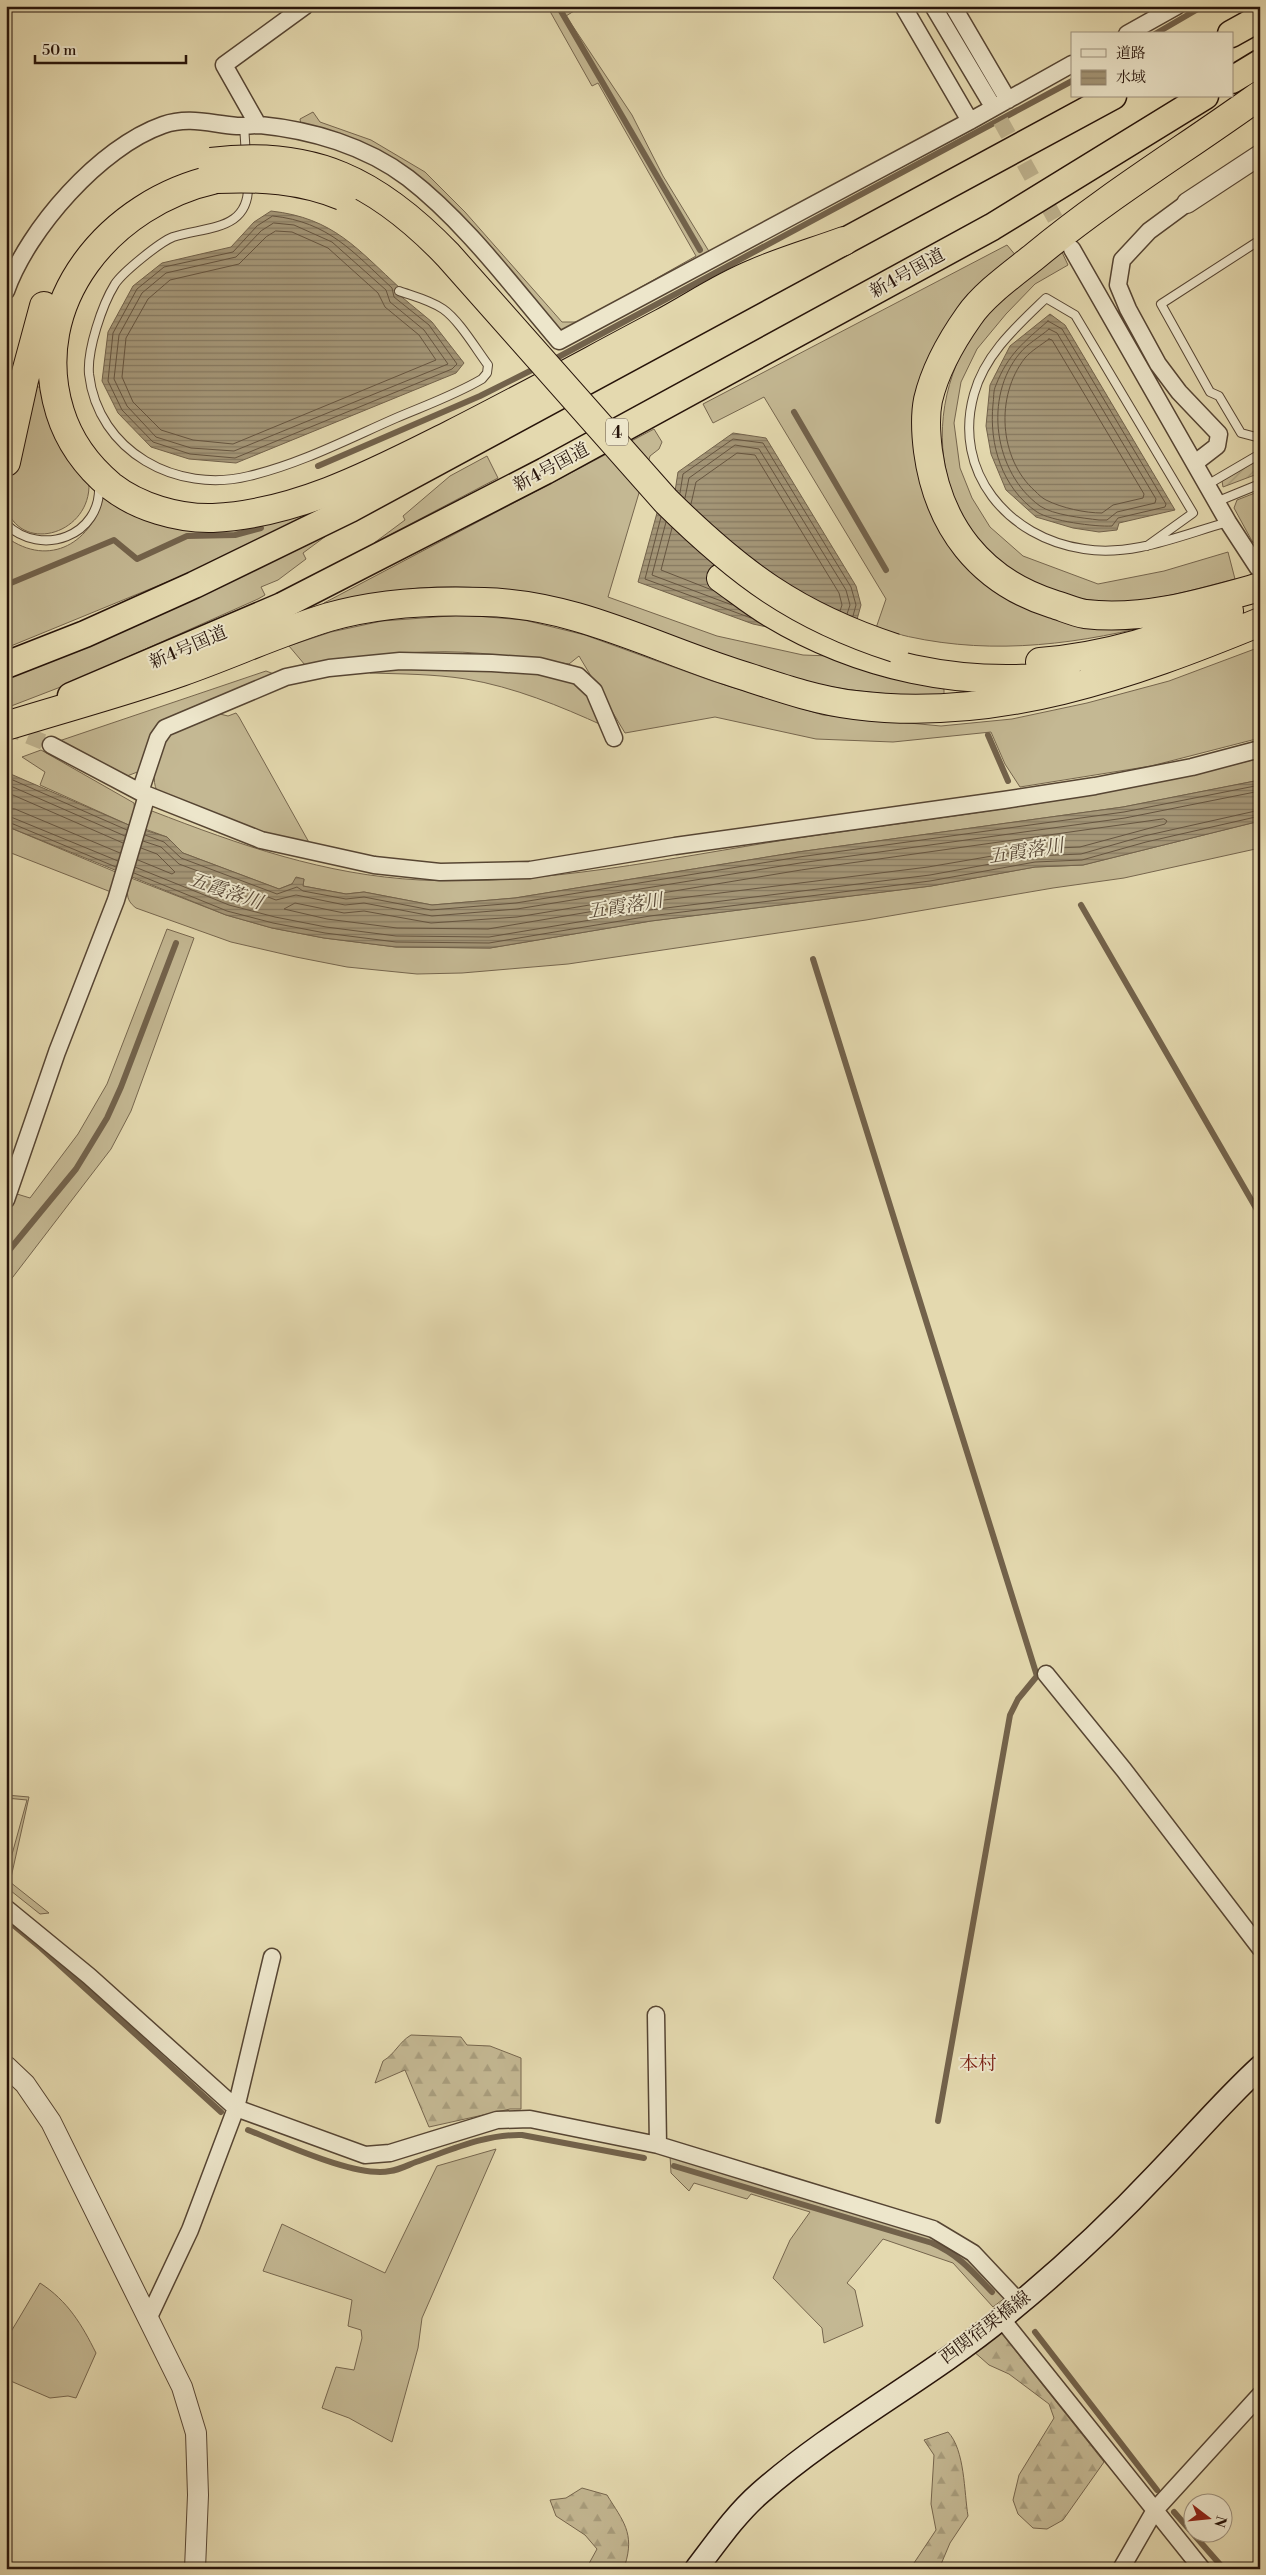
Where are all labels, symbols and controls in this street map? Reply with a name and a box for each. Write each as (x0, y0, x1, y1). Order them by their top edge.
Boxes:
scale bar (35, 32, 186, 64)
legend (1071, 32, 1234, 98)
text: 50 m (42, 41, 76, 60)
text: 道路 (1116, 44, 1146, 63)
text: 水域 (1116, 68, 1146, 87)
street label: 新4号国道 (865, 243, 949, 304)
road number: 4 (606, 418, 628, 446)
street label: 新4号国道 (509, 438, 593, 497)
street label: 新4号国道 (146, 621, 231, 674)
water label: 五霞落川 (987, 833, 1068, 869)
water label: 五霞落川 (186, 867, 267, 915)
water label: 五霞落川 (586, 888, 667, 924)
district label: 本村 (959, 2052, 997, 2076)
street label: 西関宿栗橋線 (935, 2286, 1035, 2369)
north arrow (1184, 2492, 1234, 2542)
text: N (1209, 2514, 1230, 2529)

